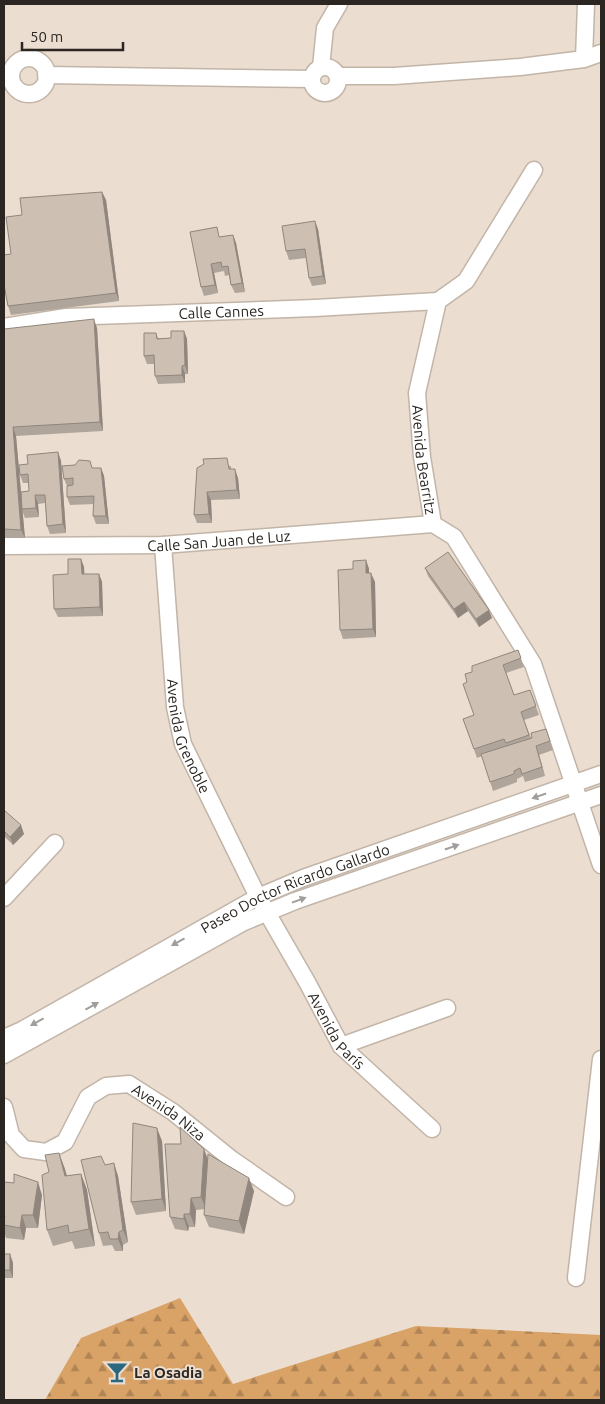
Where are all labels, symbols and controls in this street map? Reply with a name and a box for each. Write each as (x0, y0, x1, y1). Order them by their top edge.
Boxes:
scale bar (22, 20, 124, 52)
text: 50 m (30, 28, 63, 45)
street label: Calle Cannes (178, 301, 264, 321)
street label: Avenida Bearritz (409, 404, 440, 516)
street label: Calle San Juan de Luz (147, 527, 291, 554)
street label: Avenida Grenoble (164, 678, 214, 796)
one-way arrow (531, 792, 546, 800)
street label: Paseo Doctor Ricardo Gallardo (197, 840, 392, 936)
one-way arrow (445, 843, 460, 850)
one-way arrow (291, 896, 306, 903)
one-way arrow (171, 938, 186, 946)
street label: Avenida París (305, 989, 369, 1072)
one-way arrow (85, 1002, 100, 1010)
one-way arrow (29, 1018, 44, 1026)
street label: Avenida Niza (129, 1080, 209, 1144)
bar icon: La Osadia (104, 1359, 130, 1385)
place label: La Osadia (134, 1364, 202, 1381)

